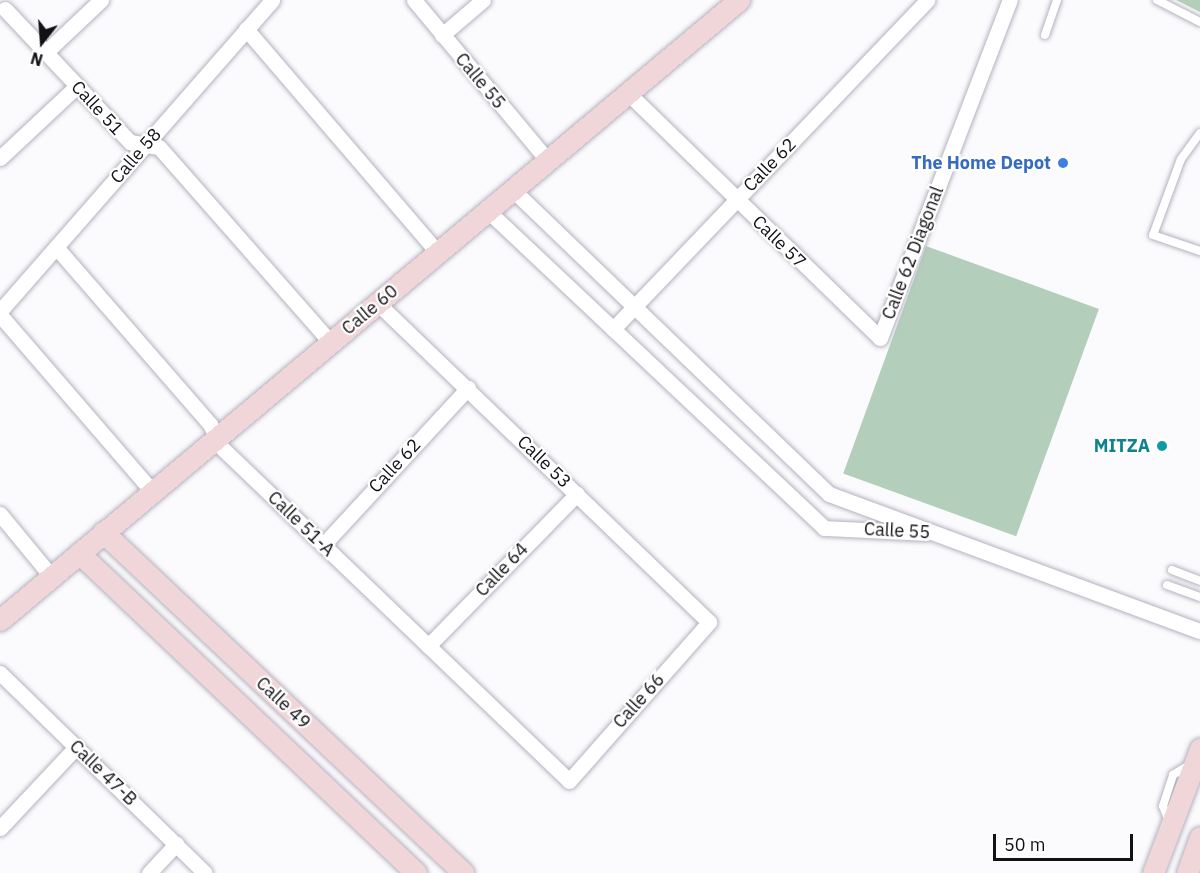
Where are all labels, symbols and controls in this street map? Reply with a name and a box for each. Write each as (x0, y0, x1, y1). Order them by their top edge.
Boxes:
north arrow (12, 12, 72, 72)
text: N (28, 48, 45, 70)
street label: Calle 55 (450, 49, 510, 113)
street label: Calle 51 (67, 76, 127, 140)
street label: Calle 58 (106, 124, 166, 188)
street label: Calle 62 (739, 134, 801, 196)
place label: The Home Depot (911, 152, 1051, 174)
marker: The Home Depot (1056, 156, 1070, 170)
street label: Calle 62 Diagonal (878, 183, 948, 323)
street label: Calle 57 (748, 211, 810, 273)
street label: Calle 60 (338, 280, 402, 340)
street label: Calle 53 (513, 431, 575, 493)
street label: Calle 62 (365, 434, 425, 498)
place label: MITZA (1094, 435, 1150, 457)
marker: MITZA (1155, 439, 1169, 453)
street label: Calle 51-A (263, 487, 339, 561)
street label: Calle 55 (863, 518, 931, 544)
street label: Calle 64 (471, 539, 533, 601)
street label: Calle 66 (609, 669, 669, 733)
street label: Calle 49 (251, 673, 315, 733)
street label: Calle 47-B (65, 736, 141, 810)
scale bar (996, 822, 1136, 860)
text: 50 m (1004, 833, 1046, 856)

